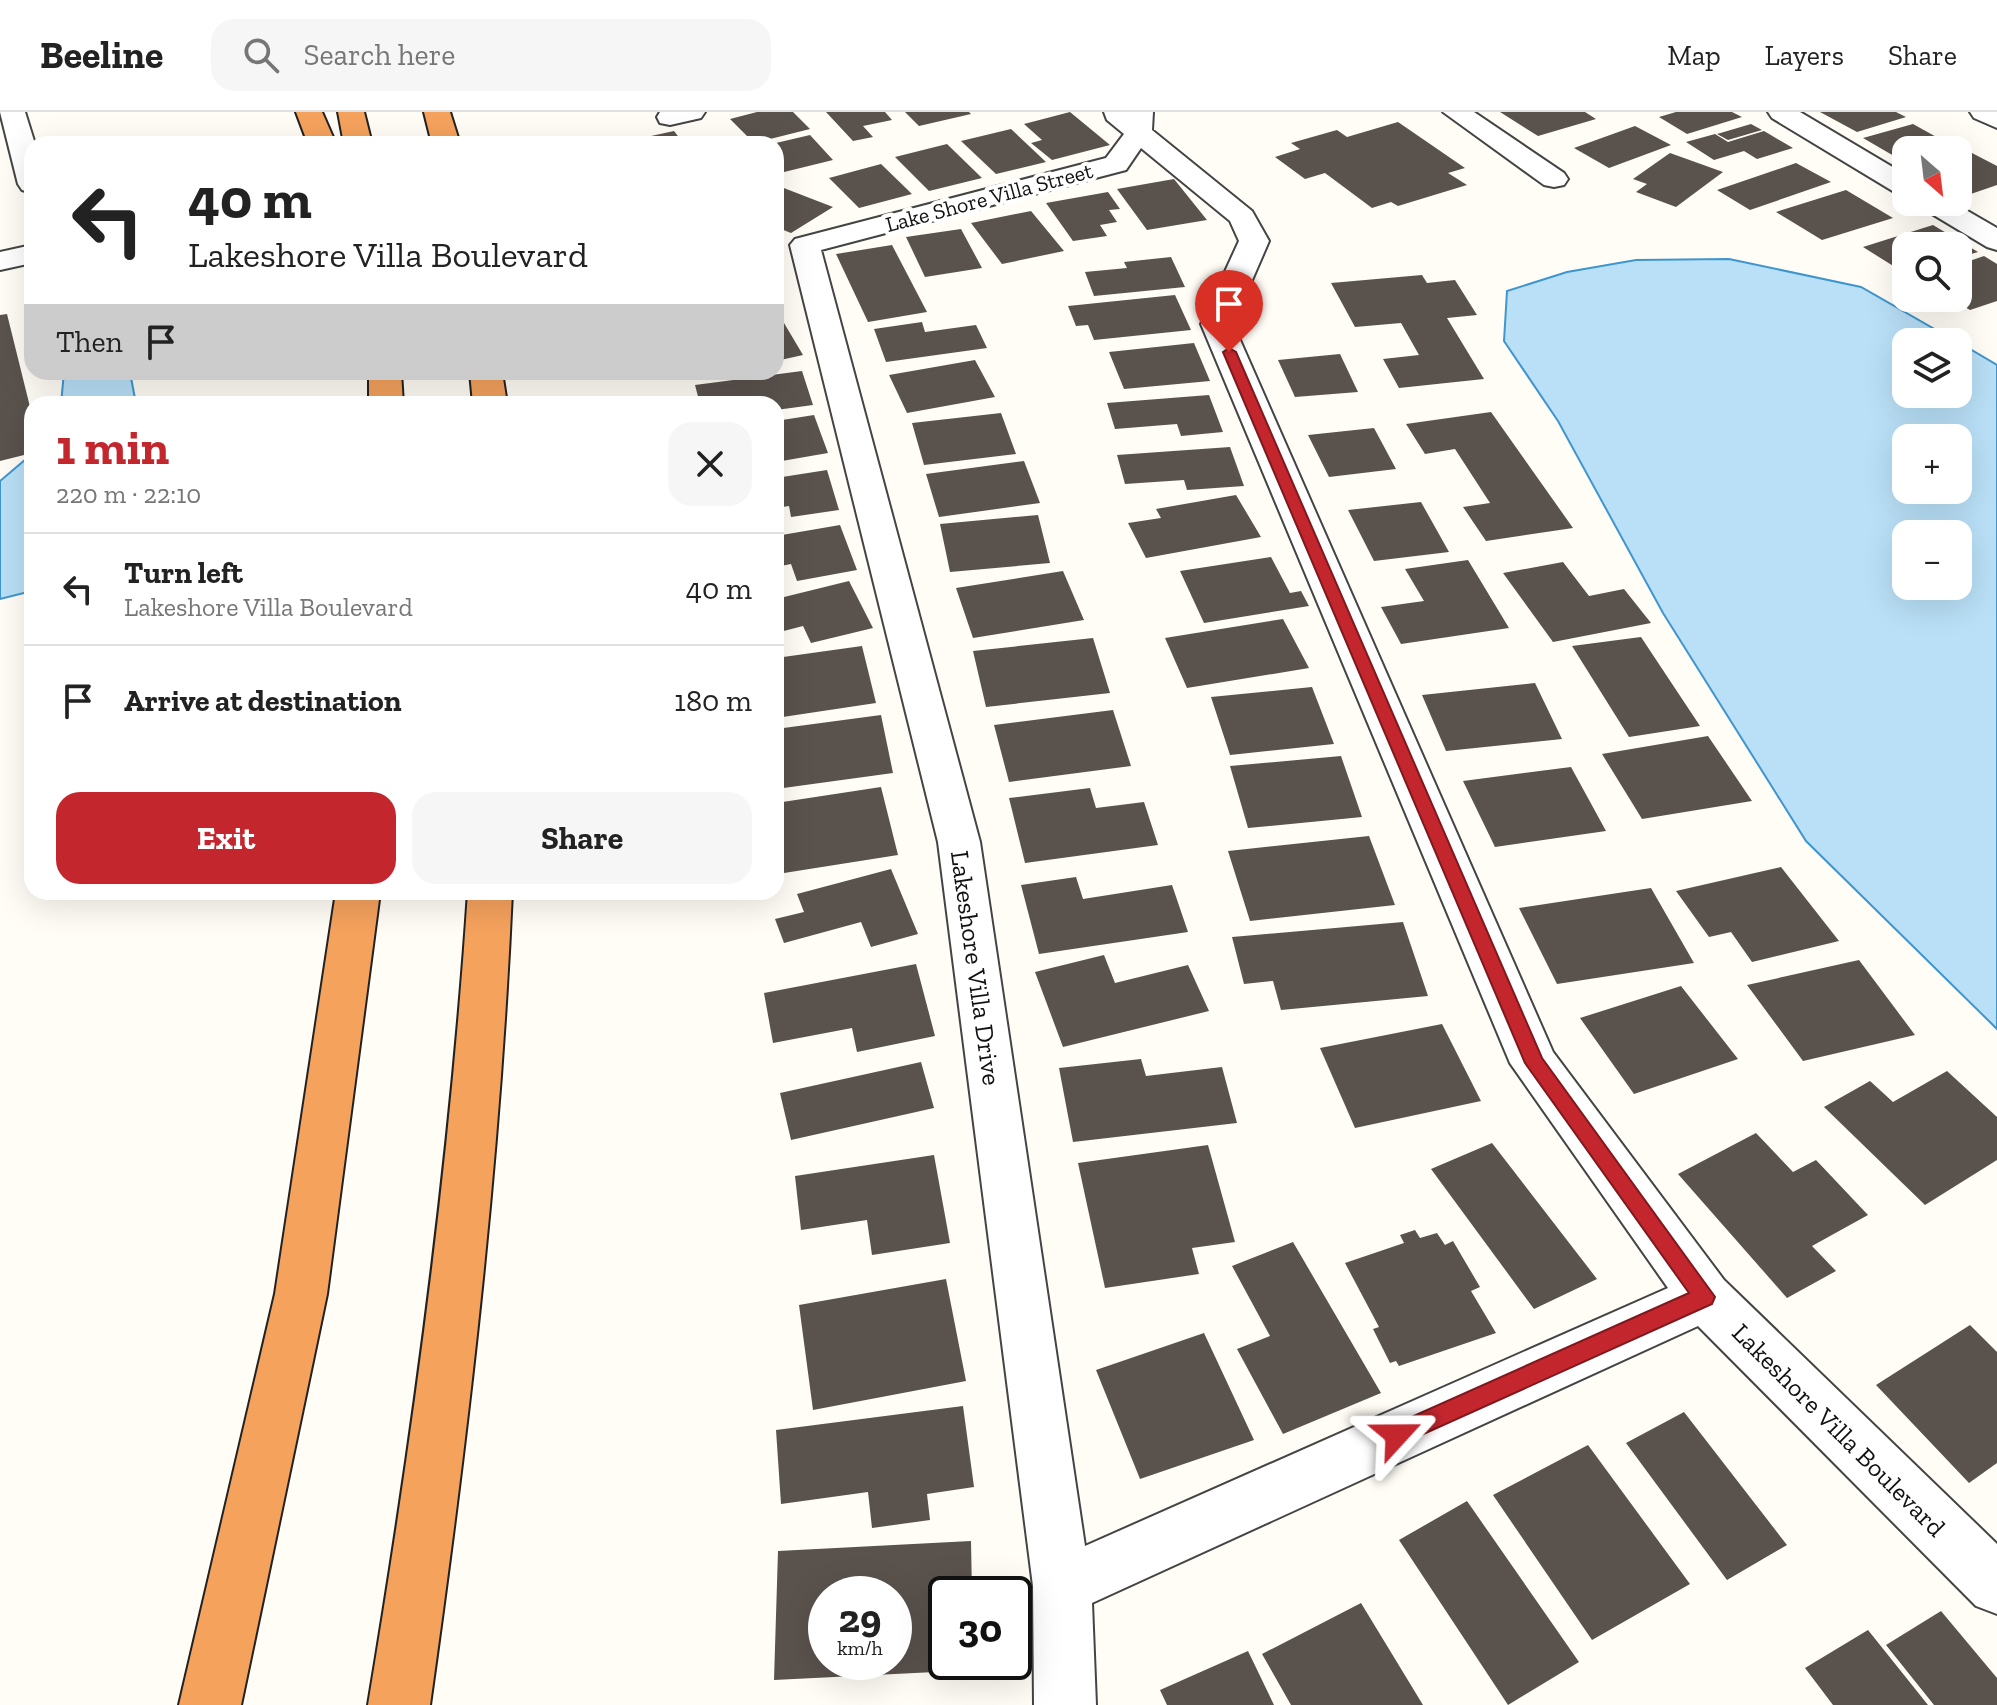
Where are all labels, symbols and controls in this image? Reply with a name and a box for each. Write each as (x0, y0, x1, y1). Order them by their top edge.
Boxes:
search box (211, 19, 771, 91)
text: Beeline (40, 32, 163, 78)
icon: search (239, 33, 283, 77)
text: Search here (303, 37, 455, 73)
text: Map (1667, 39, 1721, 72)
text: Layers (1765, 39, 1844, 72)
text: Share (1888, 39, 1957, 72)
north arrow (1892, 136, 1972, 216)
map controls (1892, 136, 1972, 600)
street label: Lake Shore Villa Street (883, 157, 1097, 238)
text: 40 m (188, 165, 312, 232)
icon: left (56, 168, 160, 272)
button: search (1892, 232, 1972, 312)
text: Lakeshore Villa Boulevard (188, 233, 588, 276)
pin (1195, 270, 1263, 352)
icon: arrive (1207, 282, 1251, 326)
icon: arrive (139, 320, 183, 364)
text: Then (56, 324, 123, 360)
button: layers (1892, 328, 1972, 408)
text: 1 min (56, 419, 169, 476)
button: close (668, 422, 752, 506)
button: + (1892, 424, 1972, 504)
text: 220 m · 22:10 (56, 478, 201, 510)
button: − (1892, 520, 1972, 600)
text: Turn left (124, 555, 243, 591)
icon: left (56, 567, 100, 611)
text: 40 m (686, 571, 752, 607)
text: Lakeshore Villa Boulevard (124, 591, 413, 623)
icon: arrive (56, 679, 100, 723)
text: Arrive at destination (124, 683, 401, 719)
text: 180 m (674, 683, 752, 719)
button: Exit (56, 792, 396, 884)
button: Share (412, 792, 752, 884)
street label: Lakeshore Villa Drive (944, 849, 1008, 1087)
street label: Lakeshore Villa Boulevard (1726, 1317, 1952, 1543)
position arrow (1355, 1393, 1439, 1477)
speed limit sign: 30 (928, 1576, 1032, 1680)
text: 29 (839, 1594, 881, 1642)
text: km/h (837, 1636, 883, 1660)

